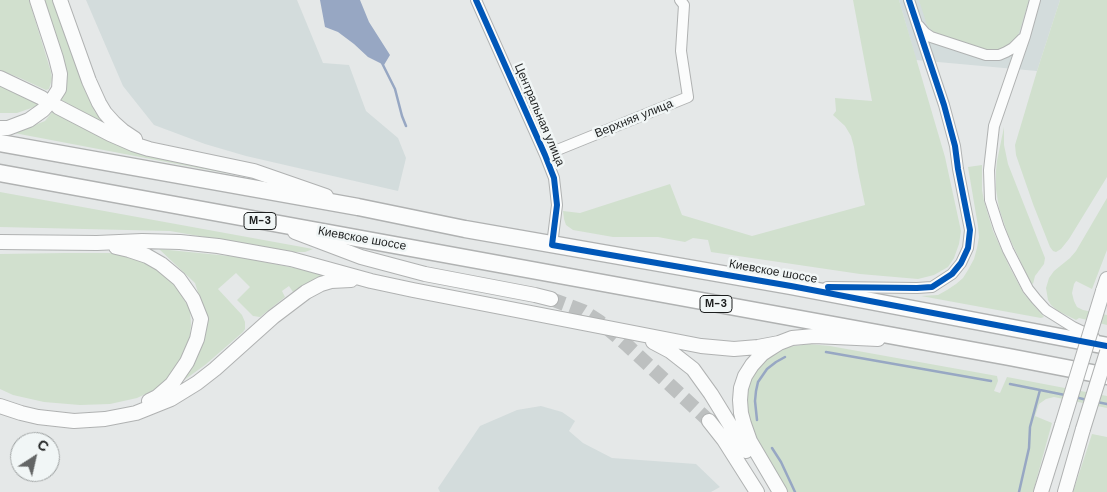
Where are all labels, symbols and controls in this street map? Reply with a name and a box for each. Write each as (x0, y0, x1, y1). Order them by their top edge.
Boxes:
street label: Центральная улица (511, 61, 567, 169)
street label: Верхняя улица (593, 97, 675, 141)
road number: М-3 (244, 212, 276, 230)
street label: Киевское шоссе (317, 224, 407, 254)
street label: Киевское шоссе (728, 257, 818, 287)
road number: М-3 (700, 296, 732, 312)
north arrow (10, 432, 60, 482)
text: С (34, 435, 52, 456)

